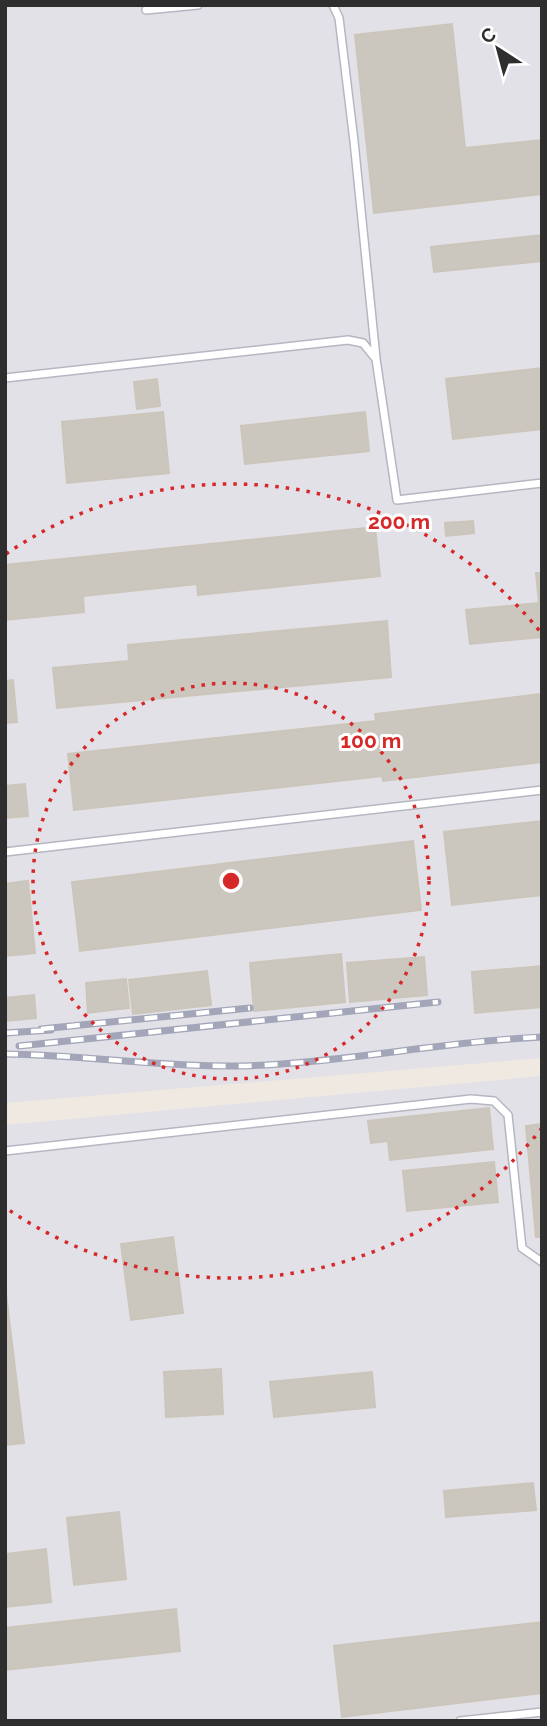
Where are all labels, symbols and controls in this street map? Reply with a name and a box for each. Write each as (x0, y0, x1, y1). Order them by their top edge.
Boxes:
north arrow (463, 14, 533, 84)
text: С (476, 23, 500, 48)
text: 200 m (368, 509, 430, 534)
text: 100 m (341, 728, 401, 753)
centre of rings (219, 869, 243, 893)

